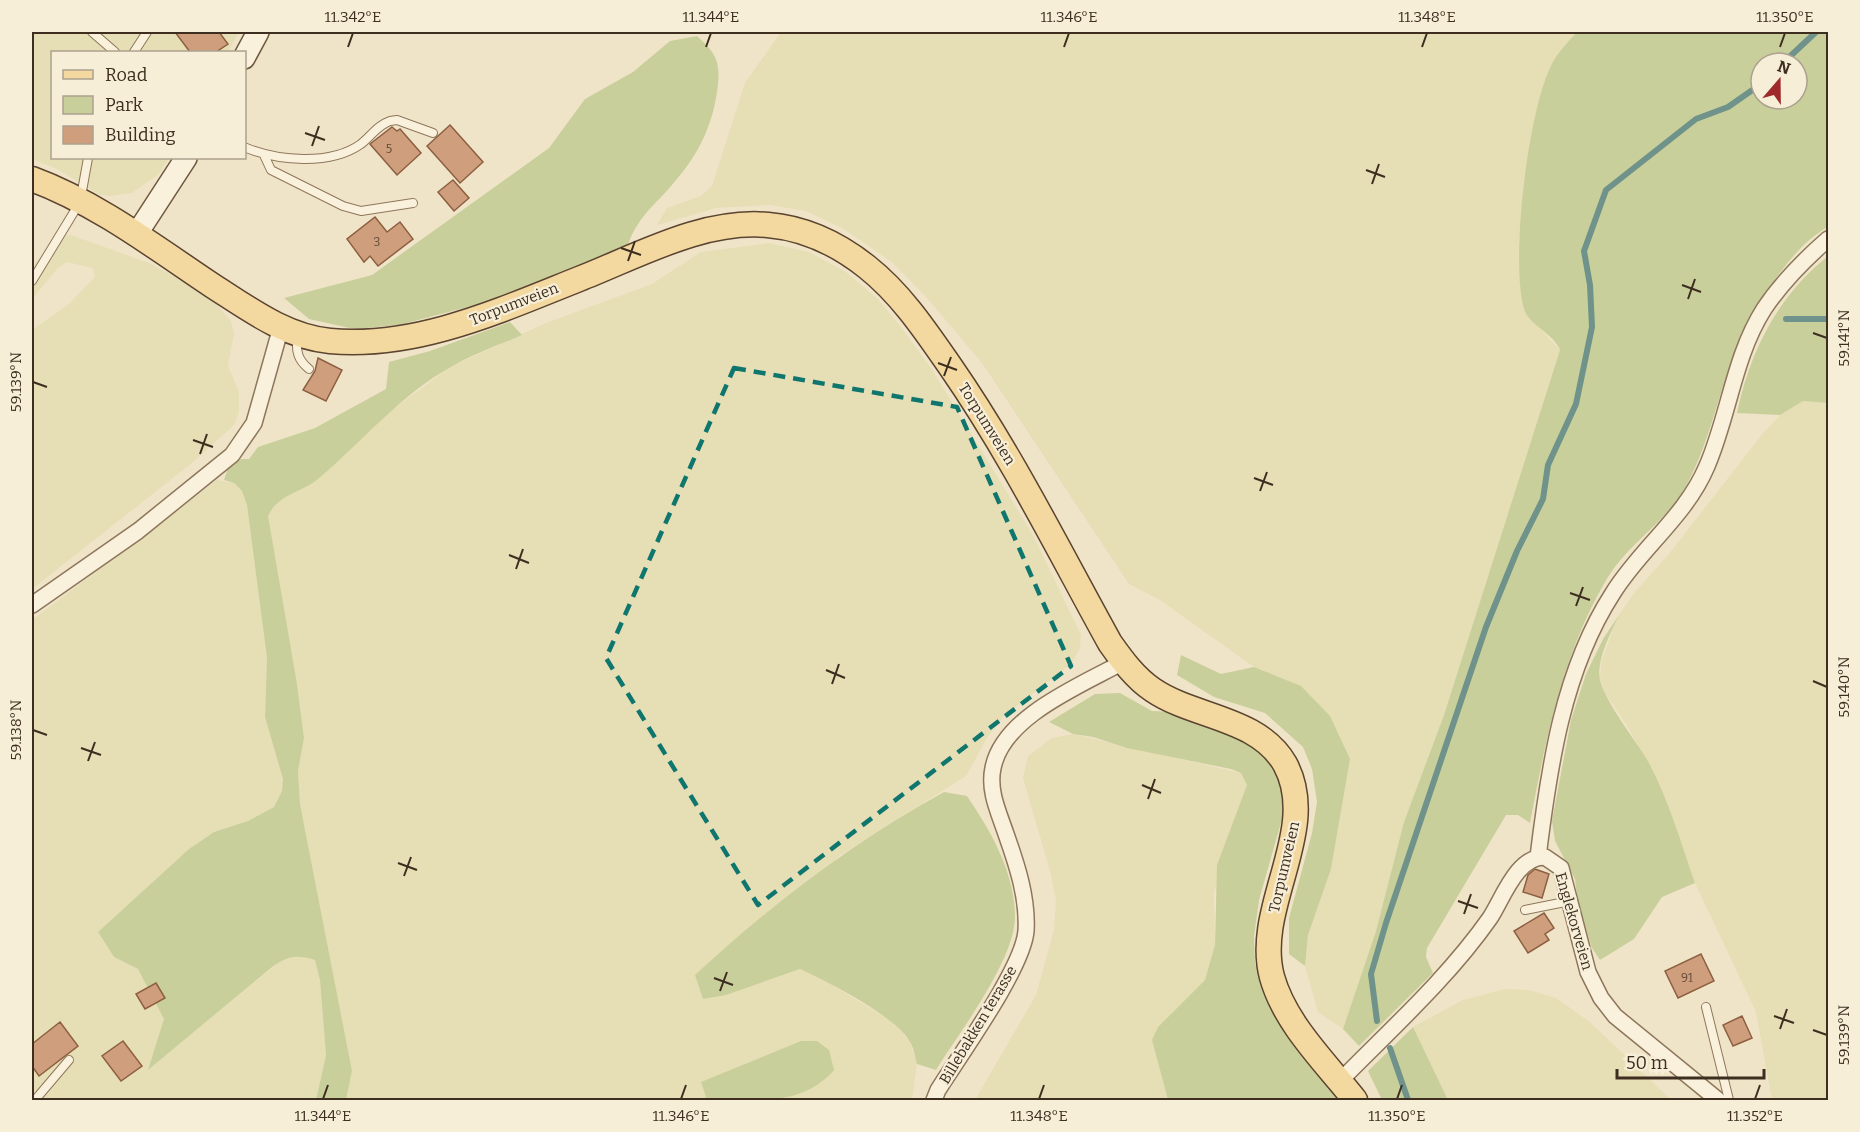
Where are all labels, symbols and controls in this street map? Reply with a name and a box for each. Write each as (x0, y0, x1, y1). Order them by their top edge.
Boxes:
text: 11.342°E (325, 8, 381, 26)
text: 11.344°E (683, 8, 739, 26)
text: 11.346°E (1040, 8, 1098, 26)
text: 11.348°E (1398, 8, 1456, 26)
text: 11.350°E (1756, 8, 1814, 26)
legend (51, 51, 246, 159)
north arrow (1749, 51, 1809, 111)
text: N (1775, 56, 1793, 78)
text: Road (105, 64, 148, 86)
text: Park (105, 94, 144, 116)
text: Building (105, 124, 176, 146)
house number: 5 (386, 142, 392, 156)
house number: 3 (374, 235, 381, 249)
street label: Torpumveien (467, 279, 561, 329)
text: 59.141°N (1835, 309, 1853, 367)
text: 59.139°N (7, 352, 25, 412)
street label: Torpumveien (955, 380, 1020, 469)
text: 59.140°N (1835, 656, 1853, 718)
text: 59.138°N (7, 699, 25, 760)
street label: Torpumveien (1265, 819, 1303, 914)
street label: Englekorveien (1551, 870, 1597, 972)
street label: Billebakken terasse (936, 963, 1020, 1087)
house number: 91 (1681, 971, 1693, 985)
text: 59.139°N (1835, 1005, 1853, 1065)
scale bar (1617, 1042, 1764, 1080)
text: 50 m (1626, 1052, 1668, 1074)
text: 11.344°E (295, 1107, 351, 1125)
text: 11.346°E (652, 1107, 710, 1125)
text: 11.348°E (1010, 1107, 1068, 1125)
text: 11.350°E (1368, 1107, 1426, 1125)
text: 11.352°E (1727, 1107, 1783, 1125)

